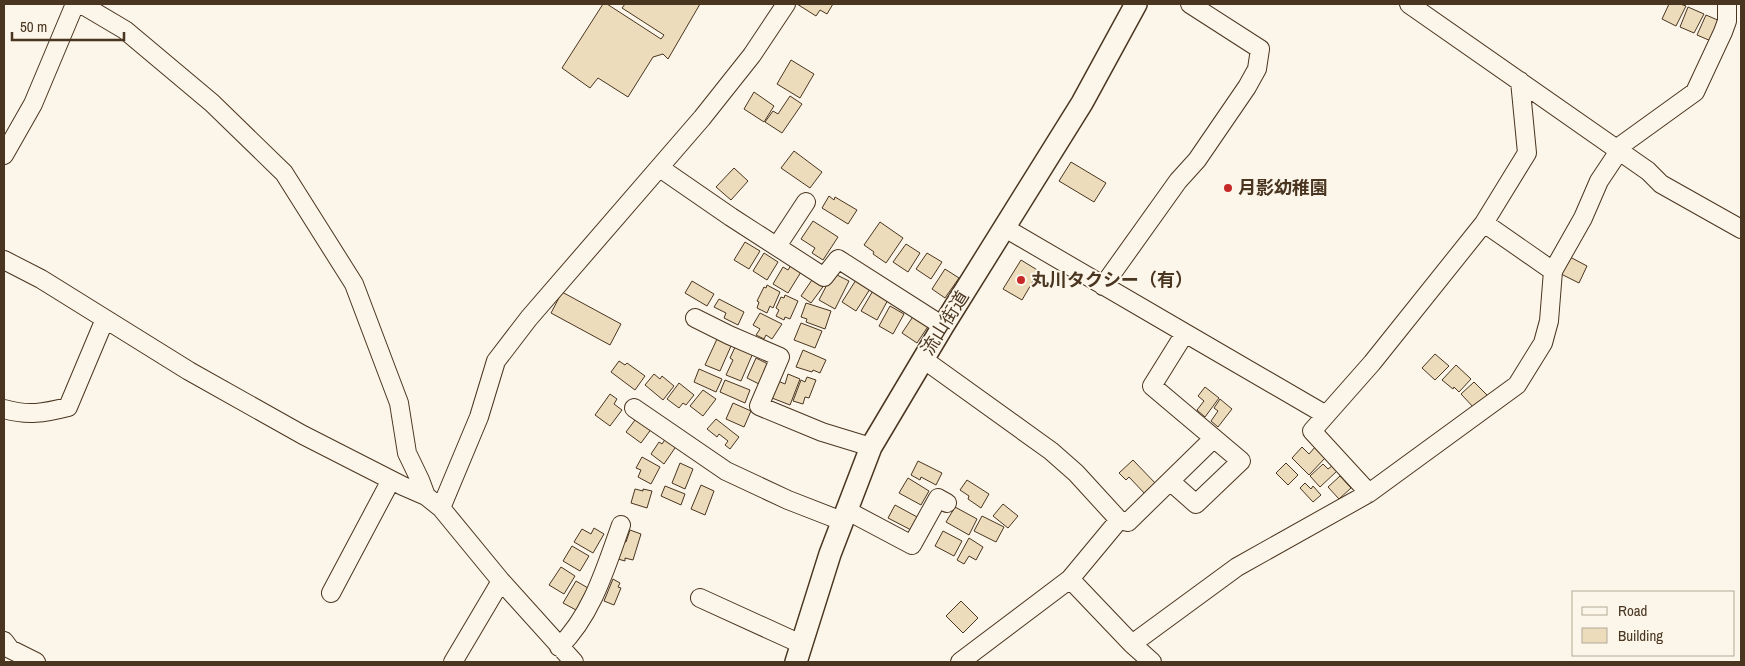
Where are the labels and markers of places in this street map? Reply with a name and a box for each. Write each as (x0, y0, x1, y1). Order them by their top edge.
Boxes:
place label: 月影幼稚園 (1238, 175, 1328, 200)
marker: 月影幼稚園 (1222, 182, 1234, 194)
place label: 丸川タクシー（有） (1031, 267, 1193, 292)
marker: 丸川タクシー（有） (1015, 274, 1027, 286)

